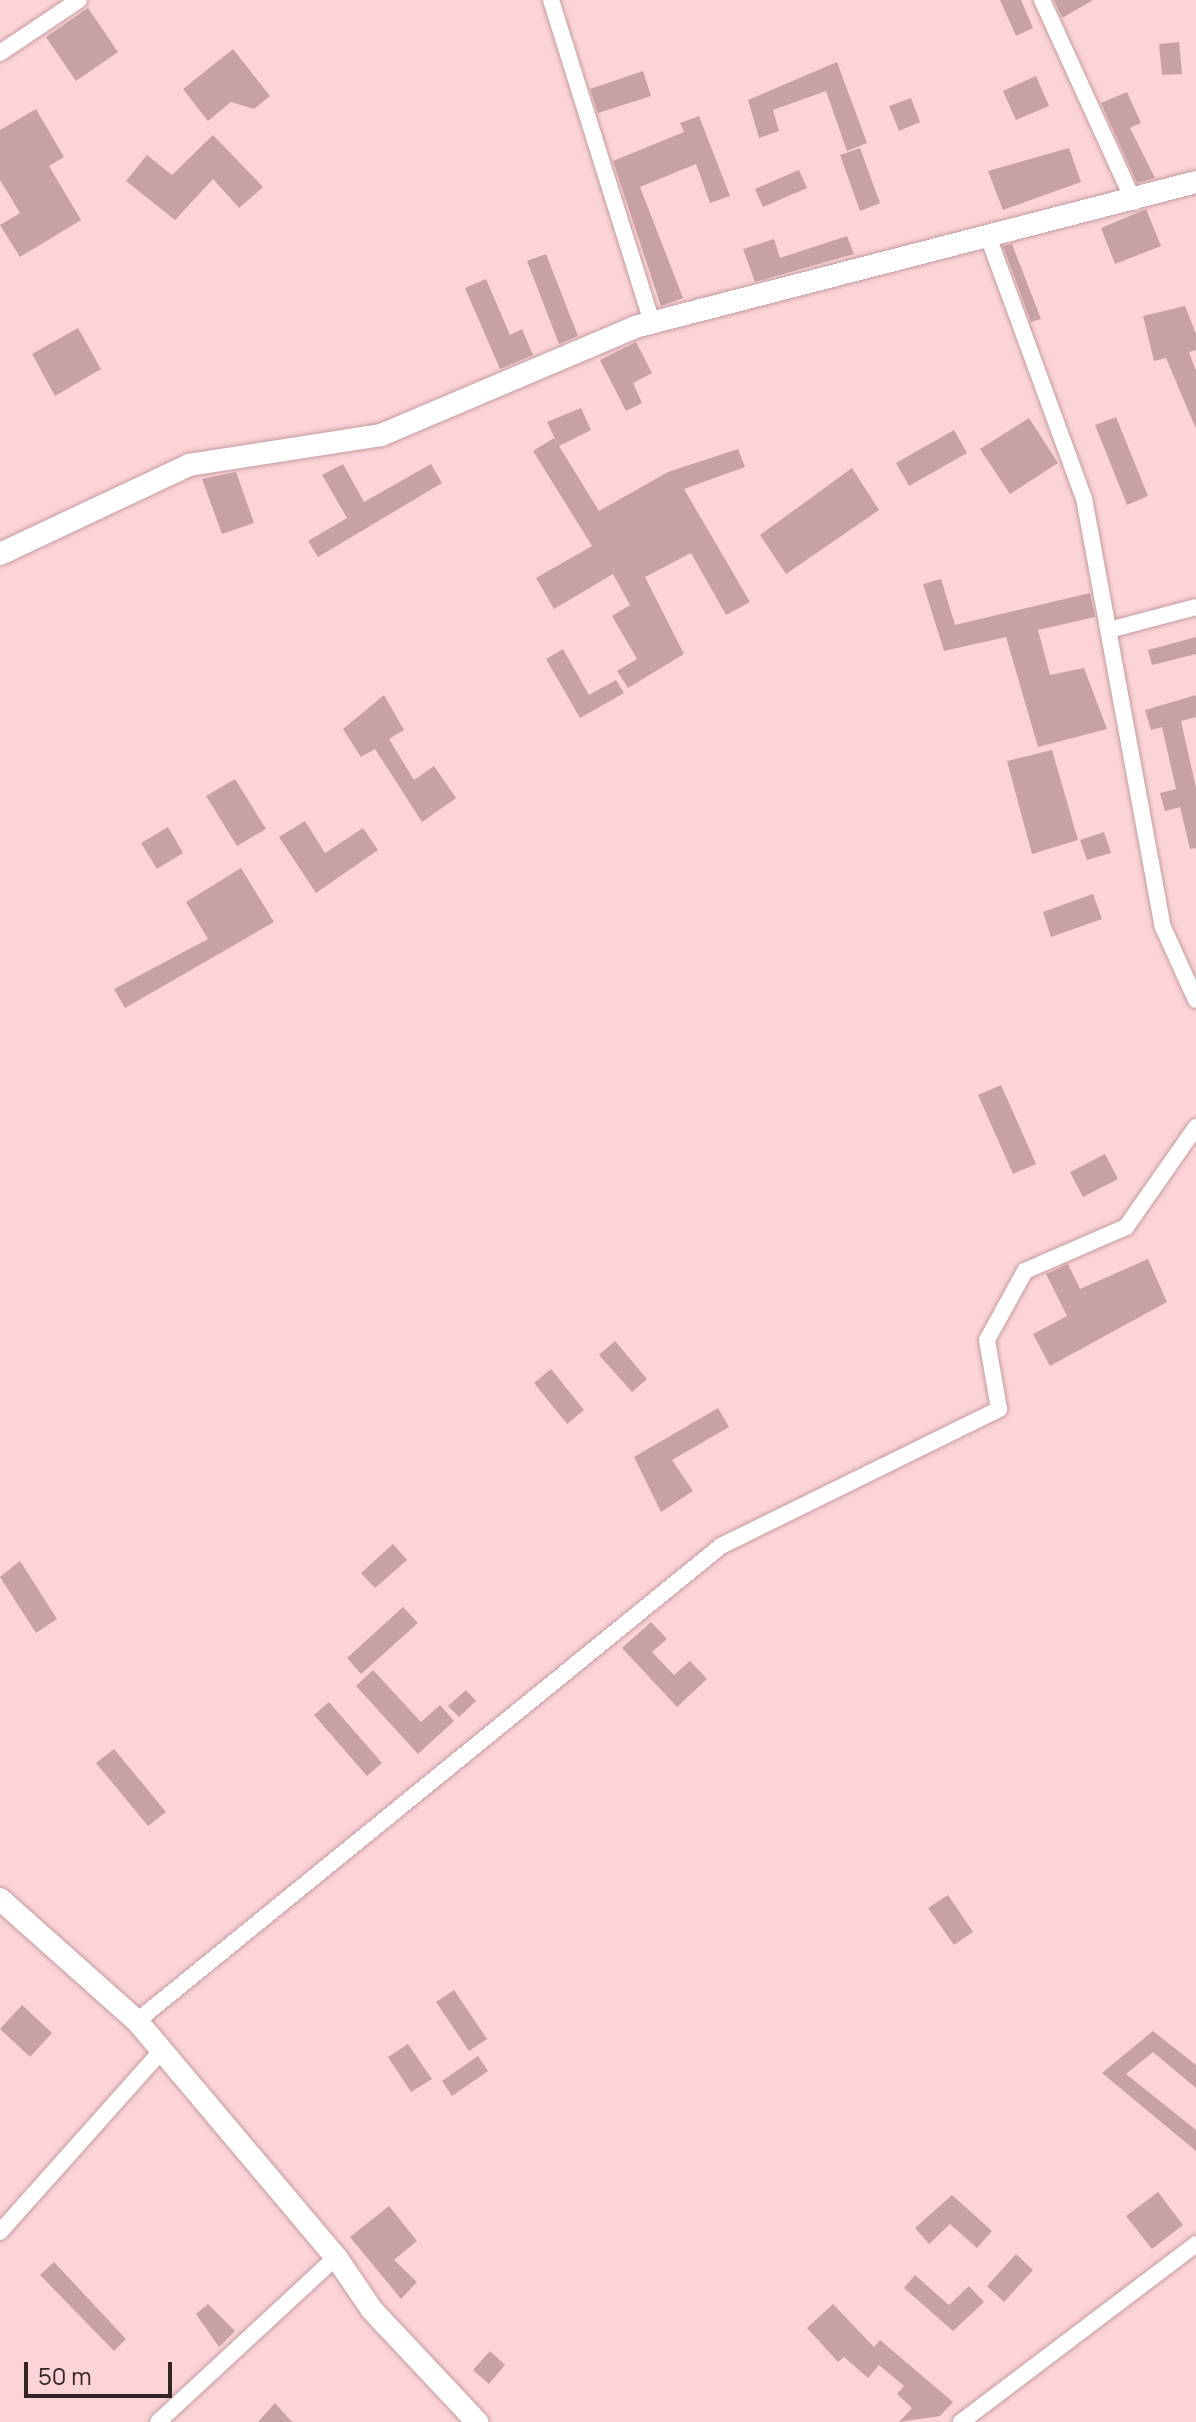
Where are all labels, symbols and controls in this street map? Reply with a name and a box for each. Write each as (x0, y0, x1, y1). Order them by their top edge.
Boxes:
scale bar (28, 2346, 176, 2396)
text: 50 m (38, 2359, 92, 2392)

